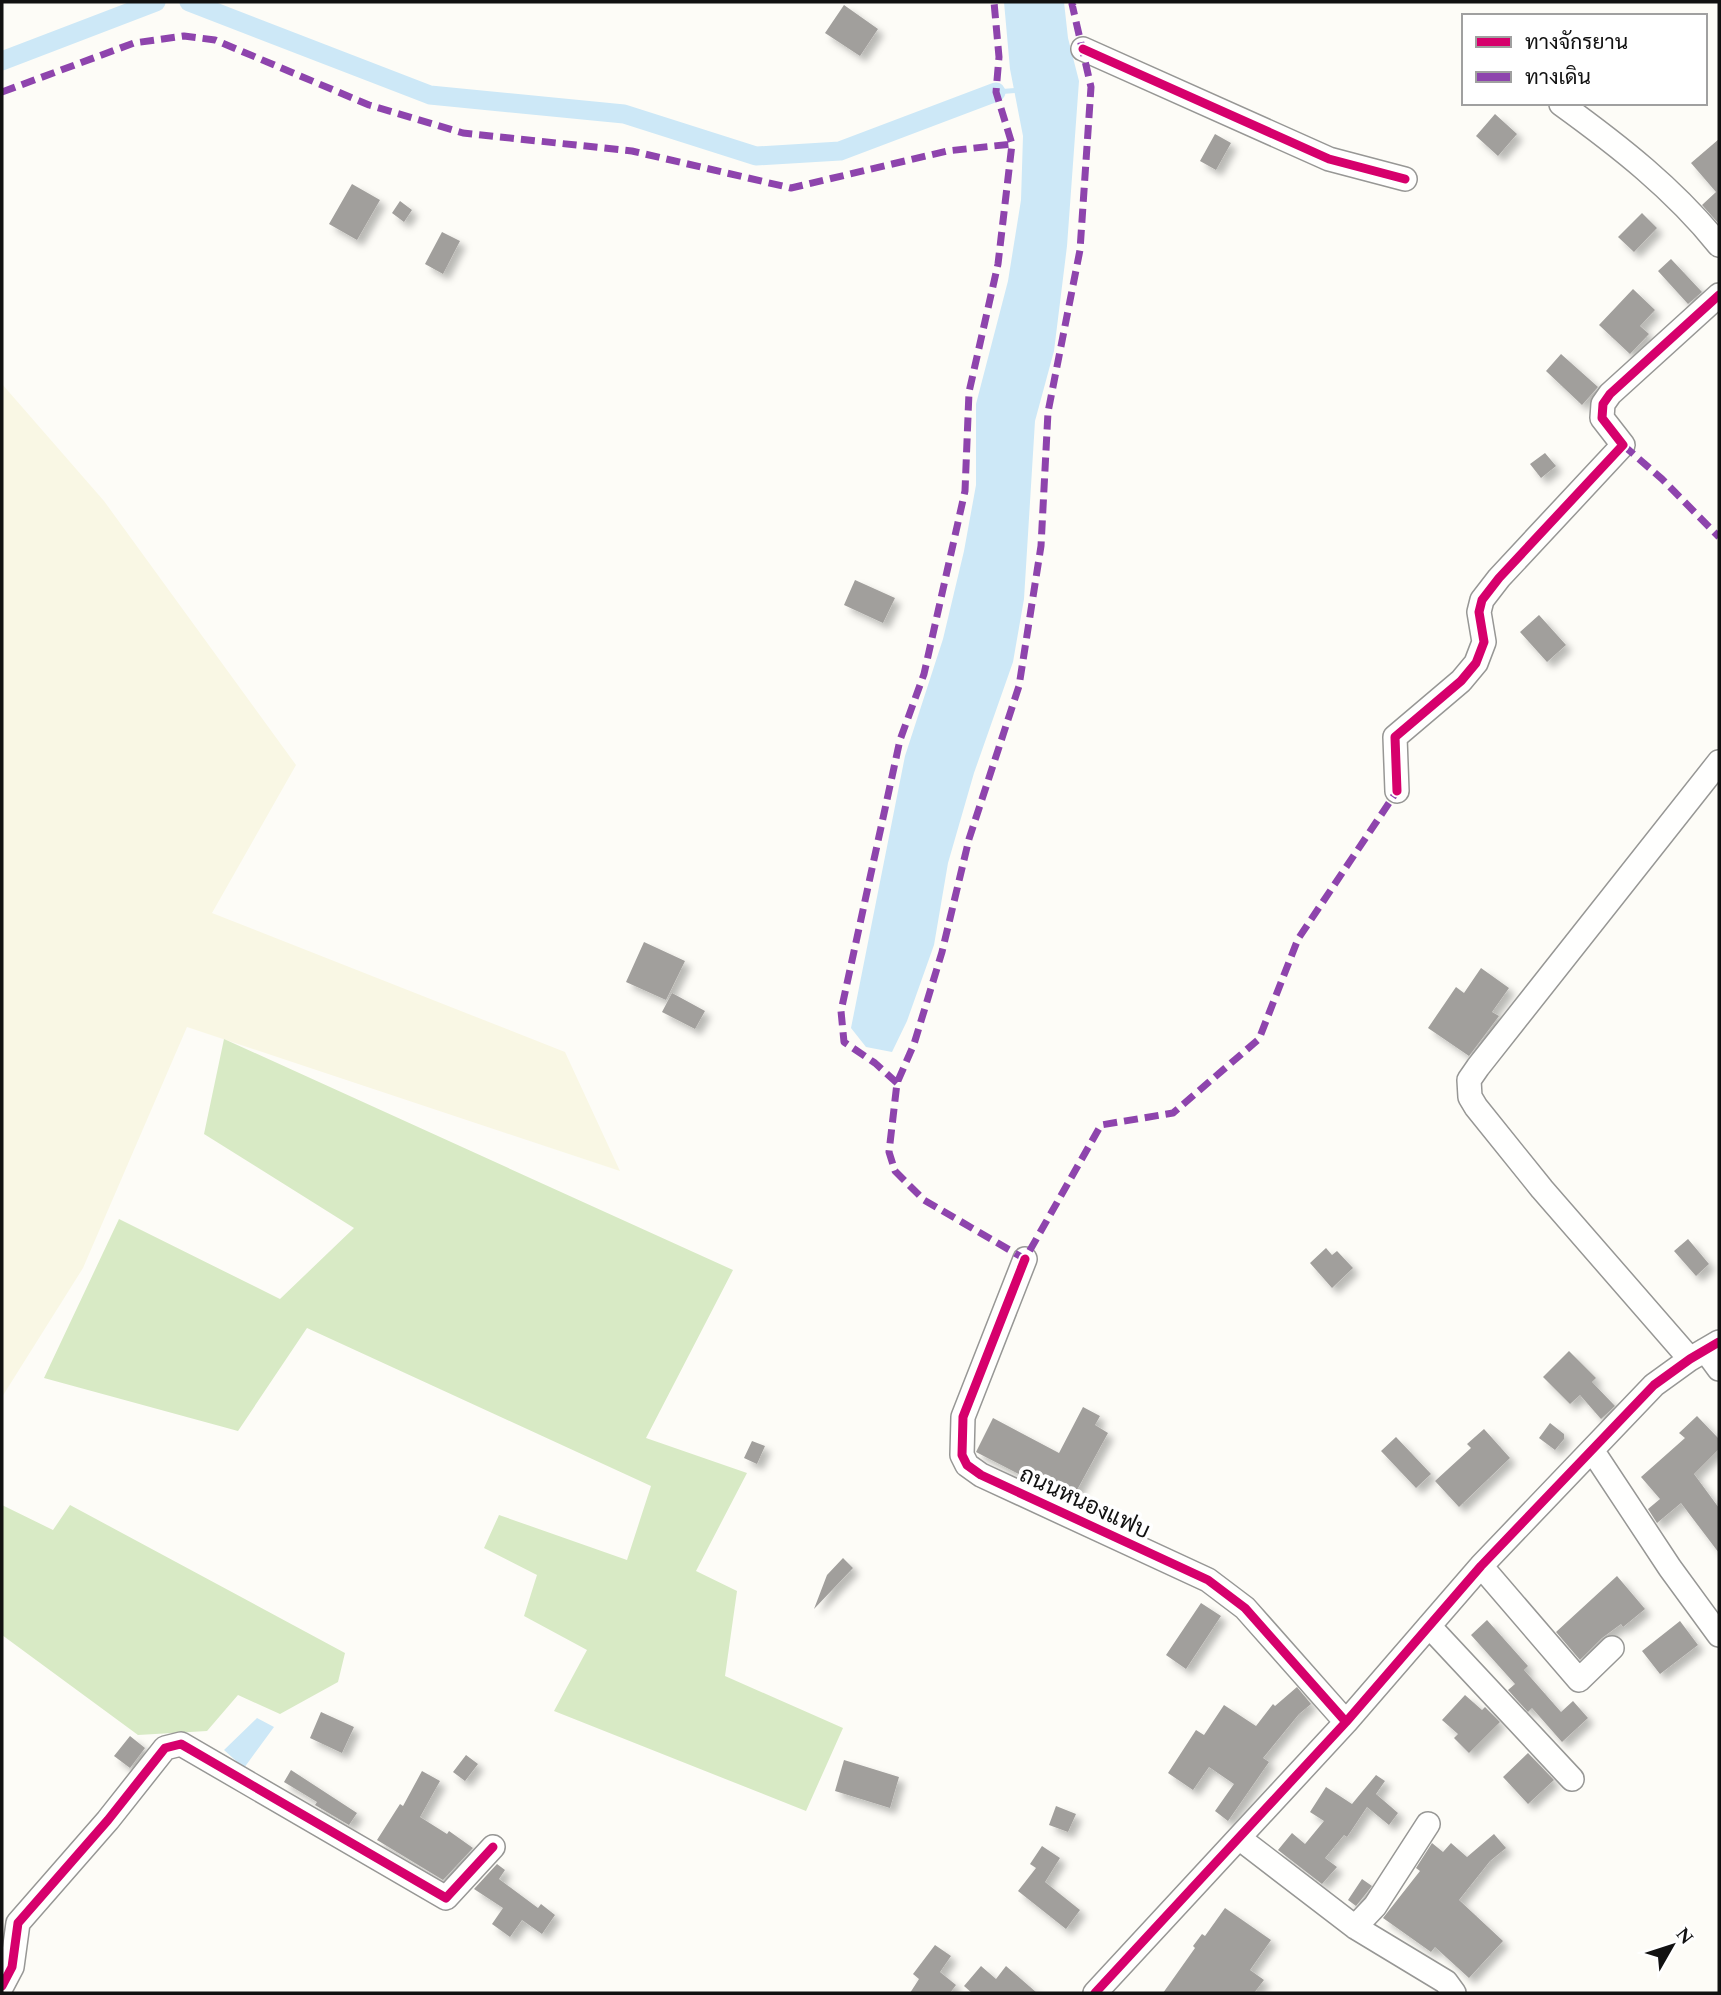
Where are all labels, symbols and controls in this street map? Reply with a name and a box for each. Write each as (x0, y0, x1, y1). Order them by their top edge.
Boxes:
legend (1462, 14, 1707, 105)
text: ทางจักรยาน (1525, 27, 1628, 59)
text: ทางเดิน (1525, 62, 1591, 94)
street label: ถนนหนองแฟบ (1013, 1458, 1155, 1549)
north arrow (1637, 1911, 1707, 1981)
text: N (1668, 1921, 1700, 1951)

